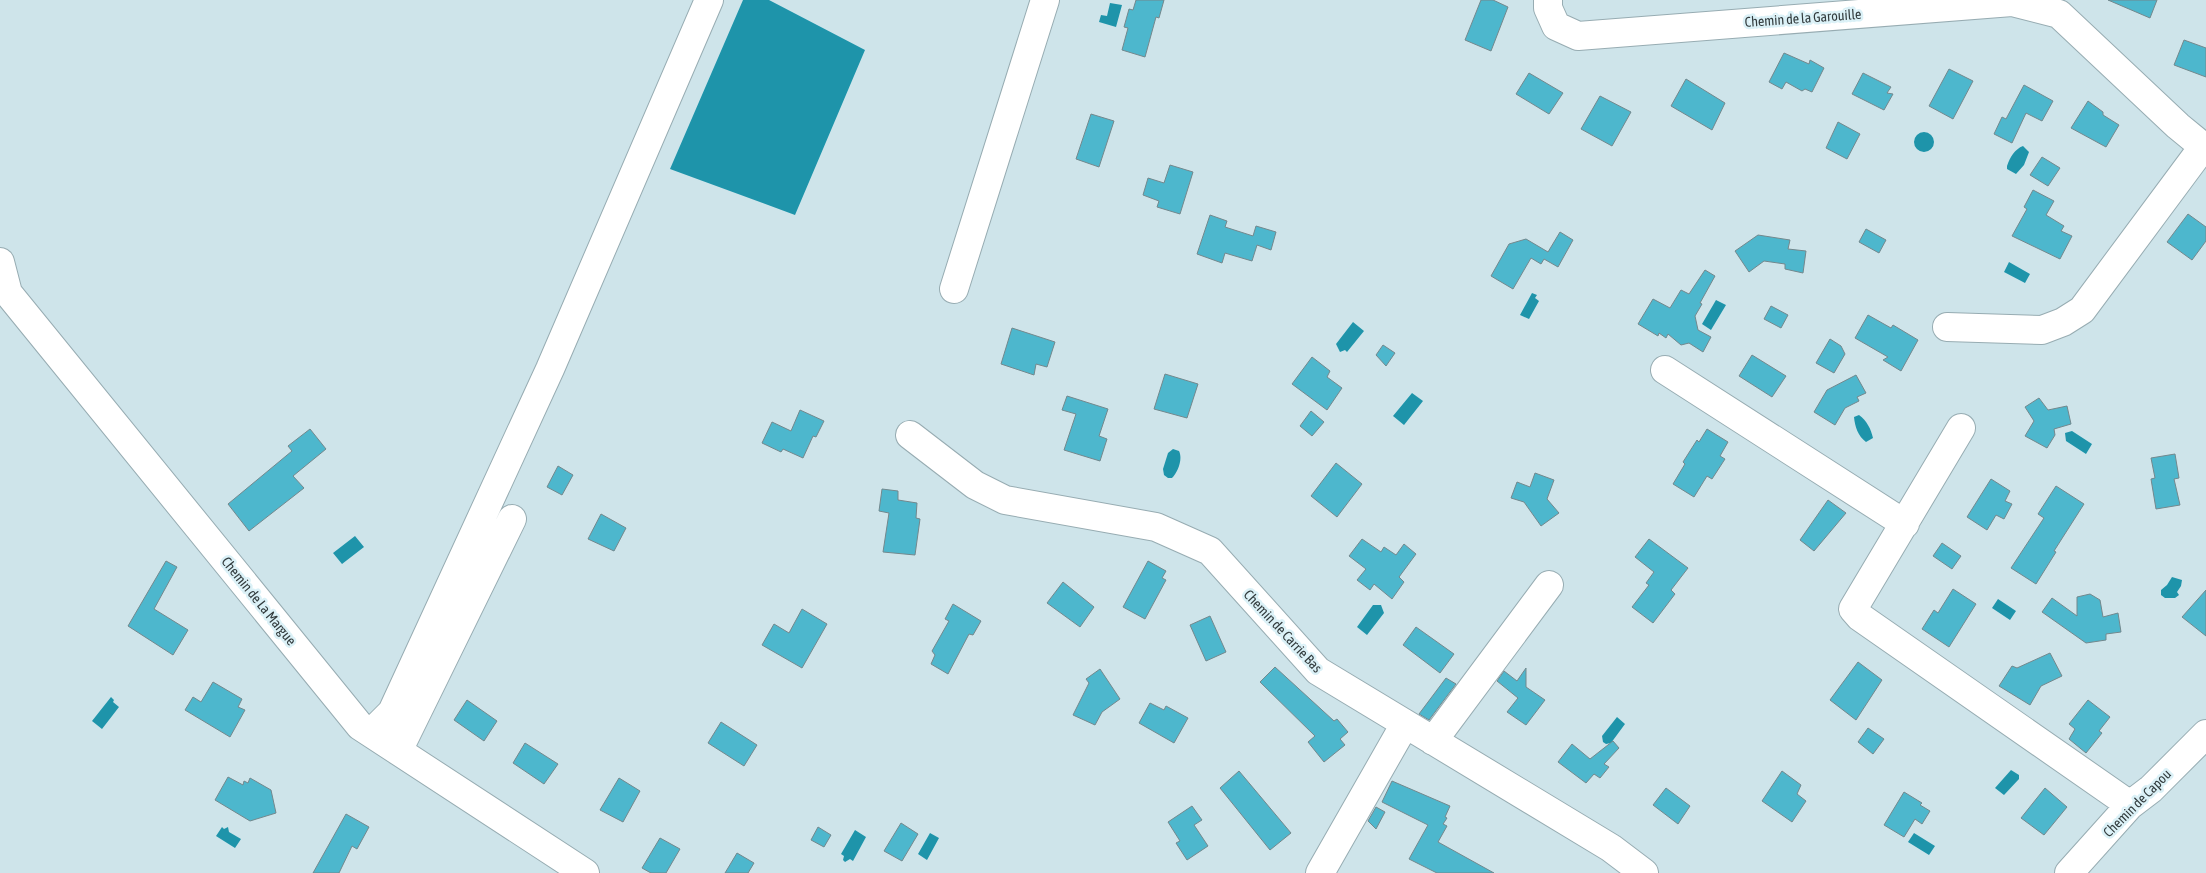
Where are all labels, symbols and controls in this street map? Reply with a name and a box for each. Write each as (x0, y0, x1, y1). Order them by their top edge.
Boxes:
street label: Chemin de la Garouille (1744, 6, 1862, 30)
street label: Chemin de La Margue (218, 554, 300, 648)
street label: Chemin de Carrie Bas (1241, 586, 1325, 676)
street label: Chemin de Capou (2100, 766, 2174, 840)

